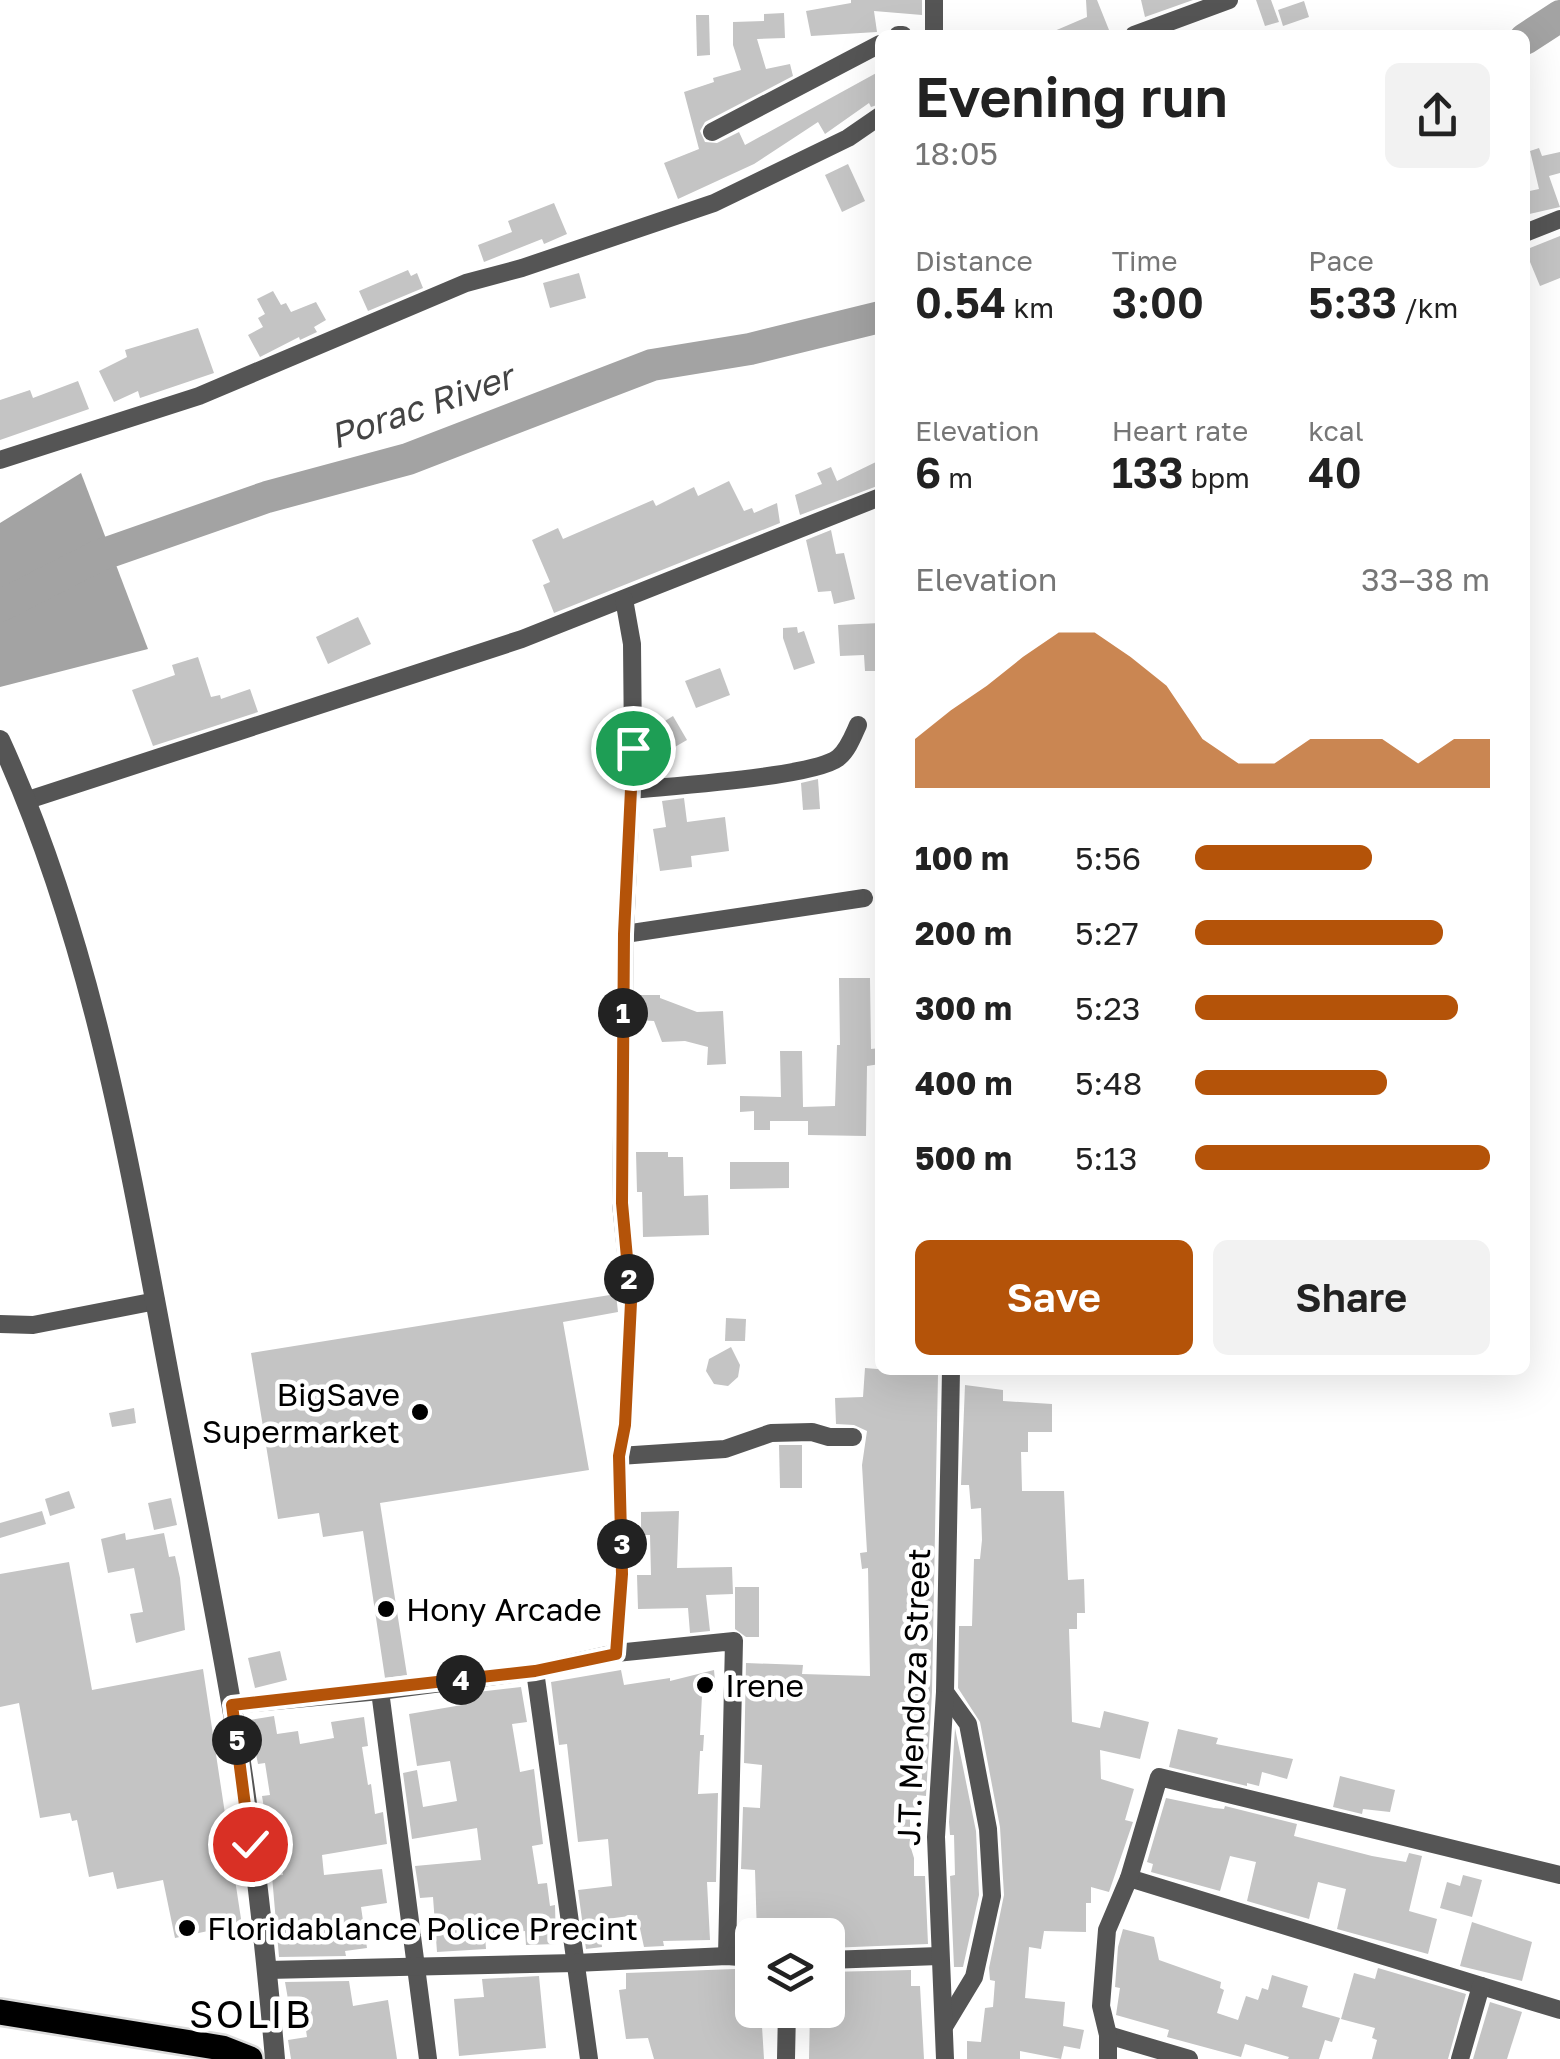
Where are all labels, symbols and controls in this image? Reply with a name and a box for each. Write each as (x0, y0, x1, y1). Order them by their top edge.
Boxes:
text: Evening run (915, 63, 1228, 129)
button: share (1385, 63, 1490, 168)
text: 18:05 (915, 134, 998, 172)
text: Distance (915, 244, 1033, 277)
text: Time (1112, 244, 1178, 277)
text: Pace (1308, 244, 1374, 277)
text: 0.54 (915, 277, 1006, 327)
text: 3:00 (1112, 277, 1204, 327)
text: 5:33 (1308, 277, 1397, 327)
text: km (1006, 291, 1054, 324)
text: /km (1397, 291, 1458, 324)
water label: Porac River (324, 354, 522, 457)
text: Elevation (915, 414, 1040, 447)
text: Heart rate (1112, 414, 1248, 447)
text: kcal (1308, 414, 1364, 447)
text: 6 (915, 447, 941, 497)
text: 133 (1112, 447, 1184, 497)
text: 40 (1308, 447, 1362, 497)
text: m (941, 461, 973, 494)
text: bpm (1184, 461, 1250, 494)
text: Elevation (915, 560, 1057, 598)
text: 33–38 m (1361, 560, 1490, 598)
pin (591, 706, 676, 791)
icon: arrive (606, 721, 661, 776)
text: 100 m (915, 839, 1009, 877)
text: 5:56 (1075, 839, 1141, 877)
text: 200 m (915, 914, 1012, 952)
text: 5:27 (1075, 914, 1139, 952)
pin: 1 (598, 988, 648, 1038)
text: 300 m (915, 989, 1012, 1027)
text: 5:23 (1075, 989, 1140, 1027)
text: 1 (616, 996, 630, 1029)
text: 400 m (915, 1064, 1013, 1102)
text: 5:48 (1075, 1064, 1142, 1102)
text: 500 m (915, 1139, 1012, 1177)
text: 5:13 (1075, 1139, 1137, 1177)
button: Save (915, 1240, 1193, 1355)
button: Share (1213, 1240, 1490, 1355)
pin: 2 (604, 1254, 654, 1304)
text: 2 (620, 1262, 638, 1295)
place label: BigSave Supermarket (202, 1375, 400, 1450)
marker: BigSave Supermarket (409, 1401, 431, 1423)
pin: 3 (597, 1519, 647, 1569)
text: 3 (613, 1527, 631, 1560)
street label: J.T. Mendoza Street (889, 1547, 937, 1847)
place label: Hony Arcade (406, 1590, 602, 1628)
marker: Hony Arcade (375, 1598, 397, 1620)
pin: 4 (436, 1655, 486, 1705)
text: 4 (452, 1663, 470, 1696)
place label: Irene (725, 1666, 804, 1704)
marker: Irene (694, 1674, 716, 1696)
pin: 5 (212, 1715, 262, 1765)
text: 5 (228, 1723, 246, 1756)
pin (208, 1802, 293, 1887)
icon: check (223, 1817, 278, 1872)
place label: Floridablance Police Precint (207, 1909, 638, 1947)
marker: Floridablance Police Precint (176, 1917, 198, 1939)
map controls (735, 1918, 845, 2028)
button: layers (735, 1918, 845, 2028)
district label: SOLIB (189, 1991, 313, 2036)

